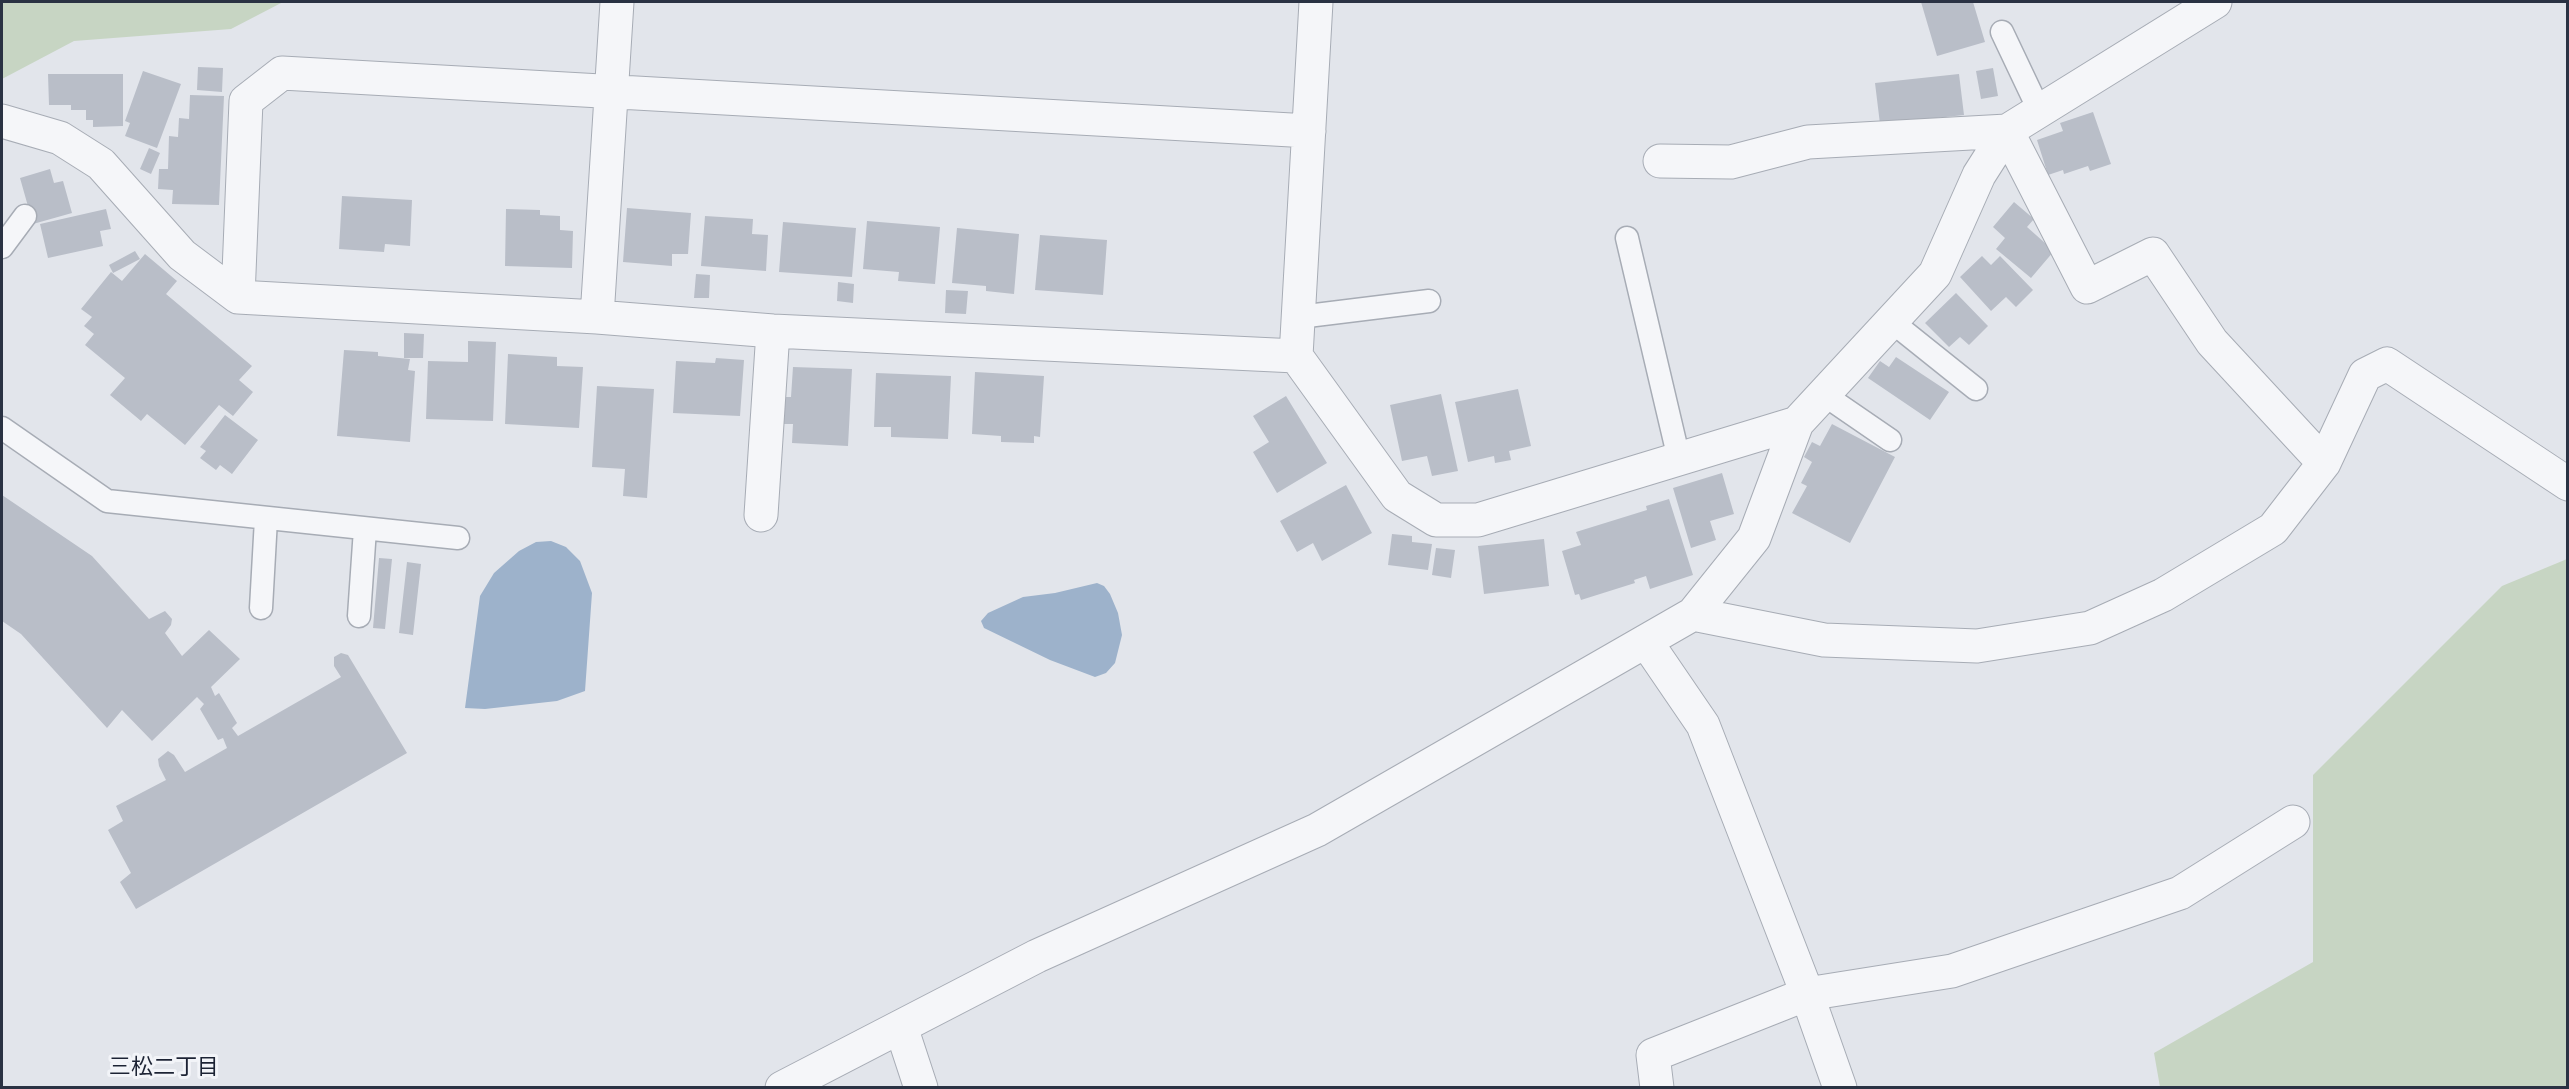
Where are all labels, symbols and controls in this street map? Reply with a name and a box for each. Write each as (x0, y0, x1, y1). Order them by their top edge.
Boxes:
district label: 三松二丁目 (109, 1054, 219, 1080)

